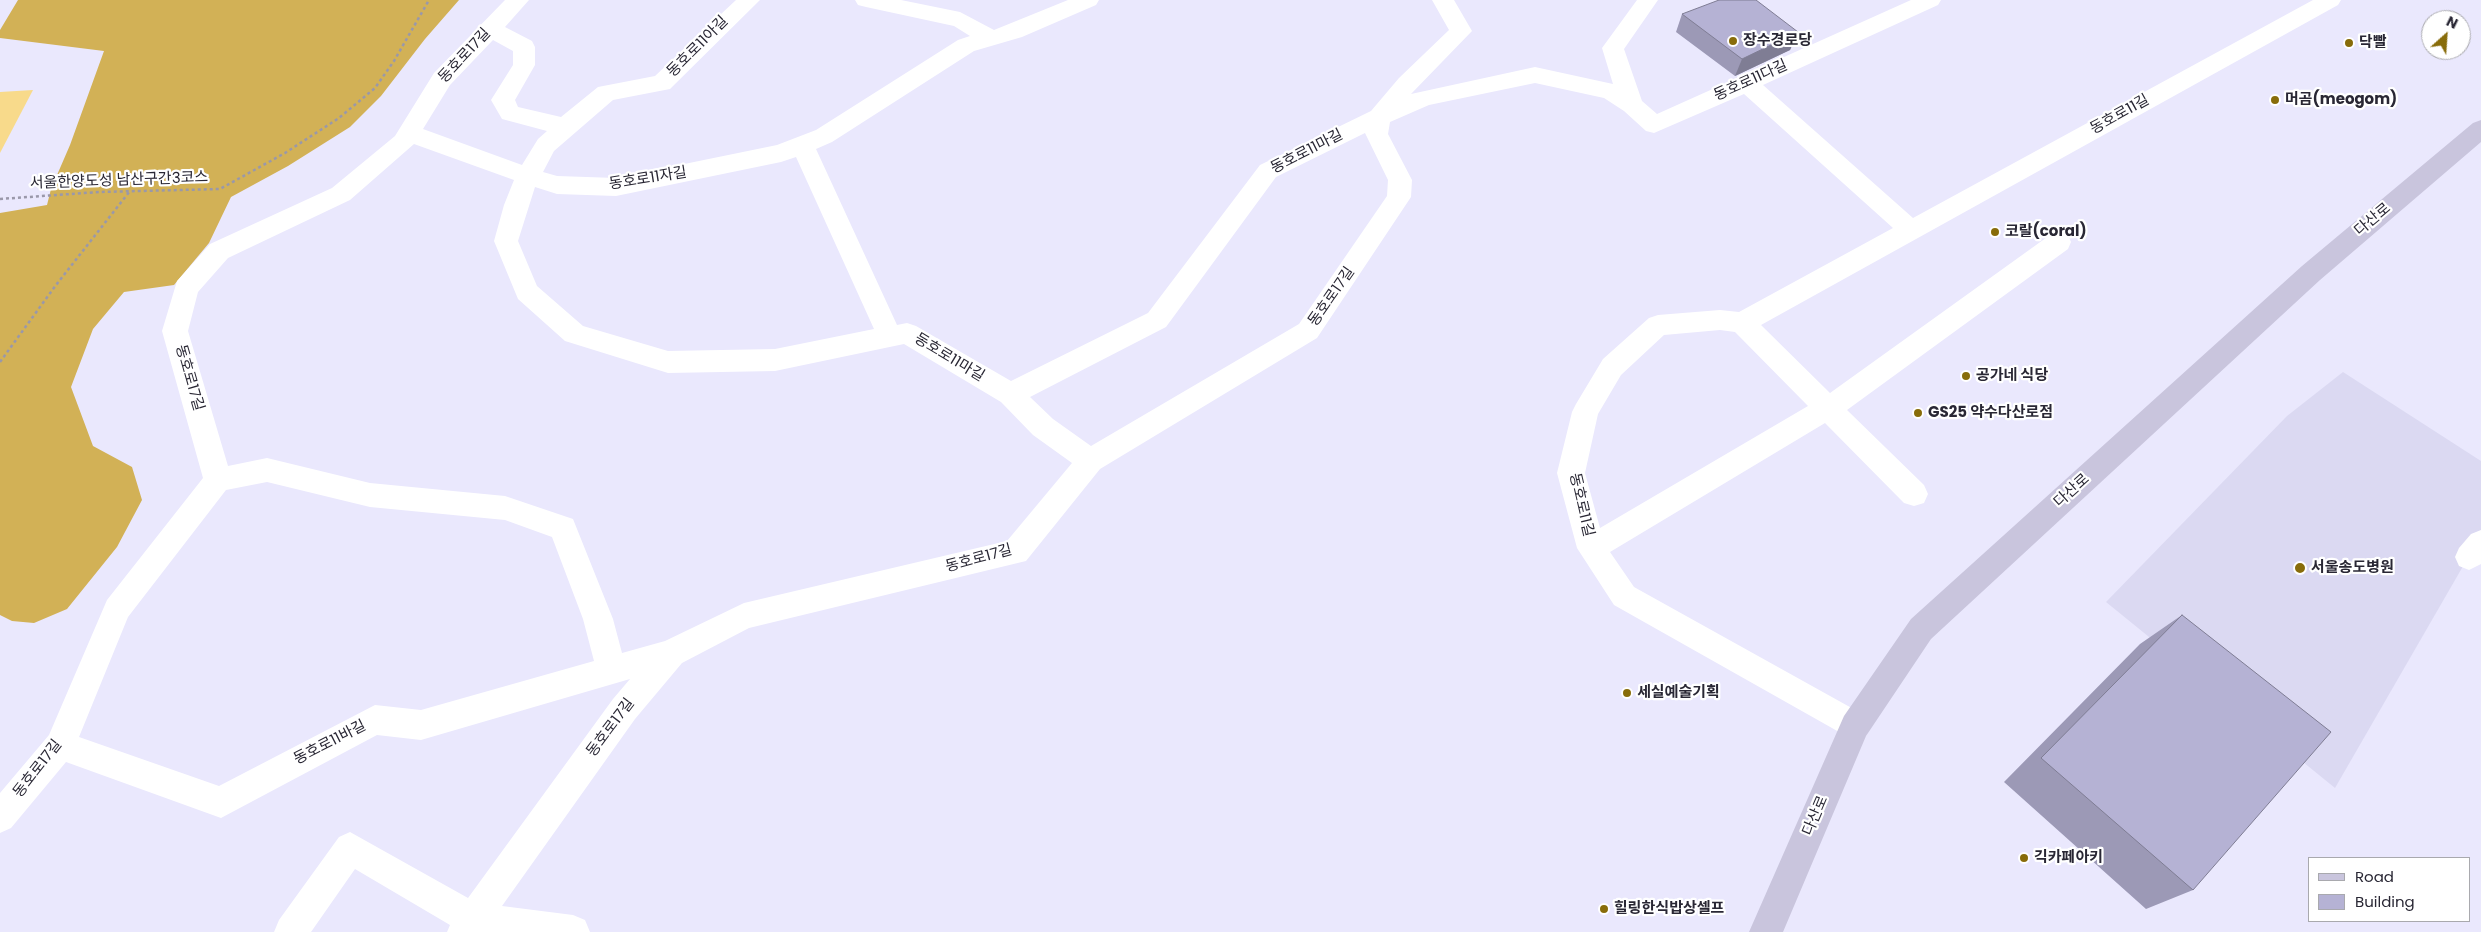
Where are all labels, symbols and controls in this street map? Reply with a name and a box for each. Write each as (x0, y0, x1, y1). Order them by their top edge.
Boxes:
north arrow (2421, 10, 2471, 60)
text: N (2443, 11, 2461, 34)
street label: 동호로11아길 (664, 13, 732, 81)
street label: 동호로17길 (435, 25, 495, 87)
place label: 장수경로당 (1743, 32, 1812, 50)
place label: 닥빨 (2359, 34, 2387, 52)
marker: 장수경로당 (1727, 35, 1739, 47)
marker: 닥빨 (2343, 37, 2355, 49)
street label: 동호로11다길 (1711, 57, 1791, 105)
street label: 동호로11길 (2087, 91, 2153, 139)
place label: 머곰(meogom) (2285, 91, 2397, 109)
marker: 머곰(meogom) (2269, 94, 2281, 106)
street label: 동호로11마길 (1268, 126, 1346, 178)
street label: 동호로11자길 (608, 164, 688, 194)
street label: 서울한양도성 남산구간3코스 (30, 169, 208, 193)
street label: 다산로 (2351, 200, 2395, 240)
place label: 코랄(coral) (2005, 223, 2087, 241)
marker: 코랄(coral) (1989, 226, 2001, 238)
street label: 동호로17길 (1305, 264, 1359, 330)
street label: 동호로11마길 (911, 330, 987, 386)
street label: 동호로17길 (171, 343, 207, 413)
place label: 공가네 식당 (1976, 367, 2048, 385)
marker: 공가네 식당 (1960, 370, 1972, 382)
place label: GS25 약수다산로점 (1928, 404, 2053, 422)
marker: GS25 약수다산로점 (1912, 407, 1924, 419)
street label: 다산로 (2051, 470, 2093, 512)
street label: 동호로11길 (1565, 471, 1597, 539)
street label: 동호로17길 (944, 541, 1014, 577)
place label: 서울송도병원 (2311, 559, 2394, 577)
marker: 서울송도병원 (2293, 561, 2307, 575)
place label: 세실예술기획 (1637, 684, 1720, 702)
marker: 세실예술기획 (1621, 687, 1633, 699)
street label: 동호로17길 (583, 695, 639, 761)
street label: 동호로11바길 (291, 717, 369, 769)
street label: 동호로17길 (10, 737, 66, 801)
street label: 다산로 (1800, 793, 1832, 839)
place label: 긱카페아키 (2034, 849, 2103, 867)
marker: 긱카페아키 (2018, 852, 2030, 864)
legend (2308, 857, 2471, 922)
text: Road (2355, 866, 2394, 887)
text: Building (2355, 891, 2415, 912)
place label: 힐링한식밥상셀프 (1614, 900, 1724, 918)
marker: 힐링한식밥상셀프 (1598, 903, 1610, 915)

